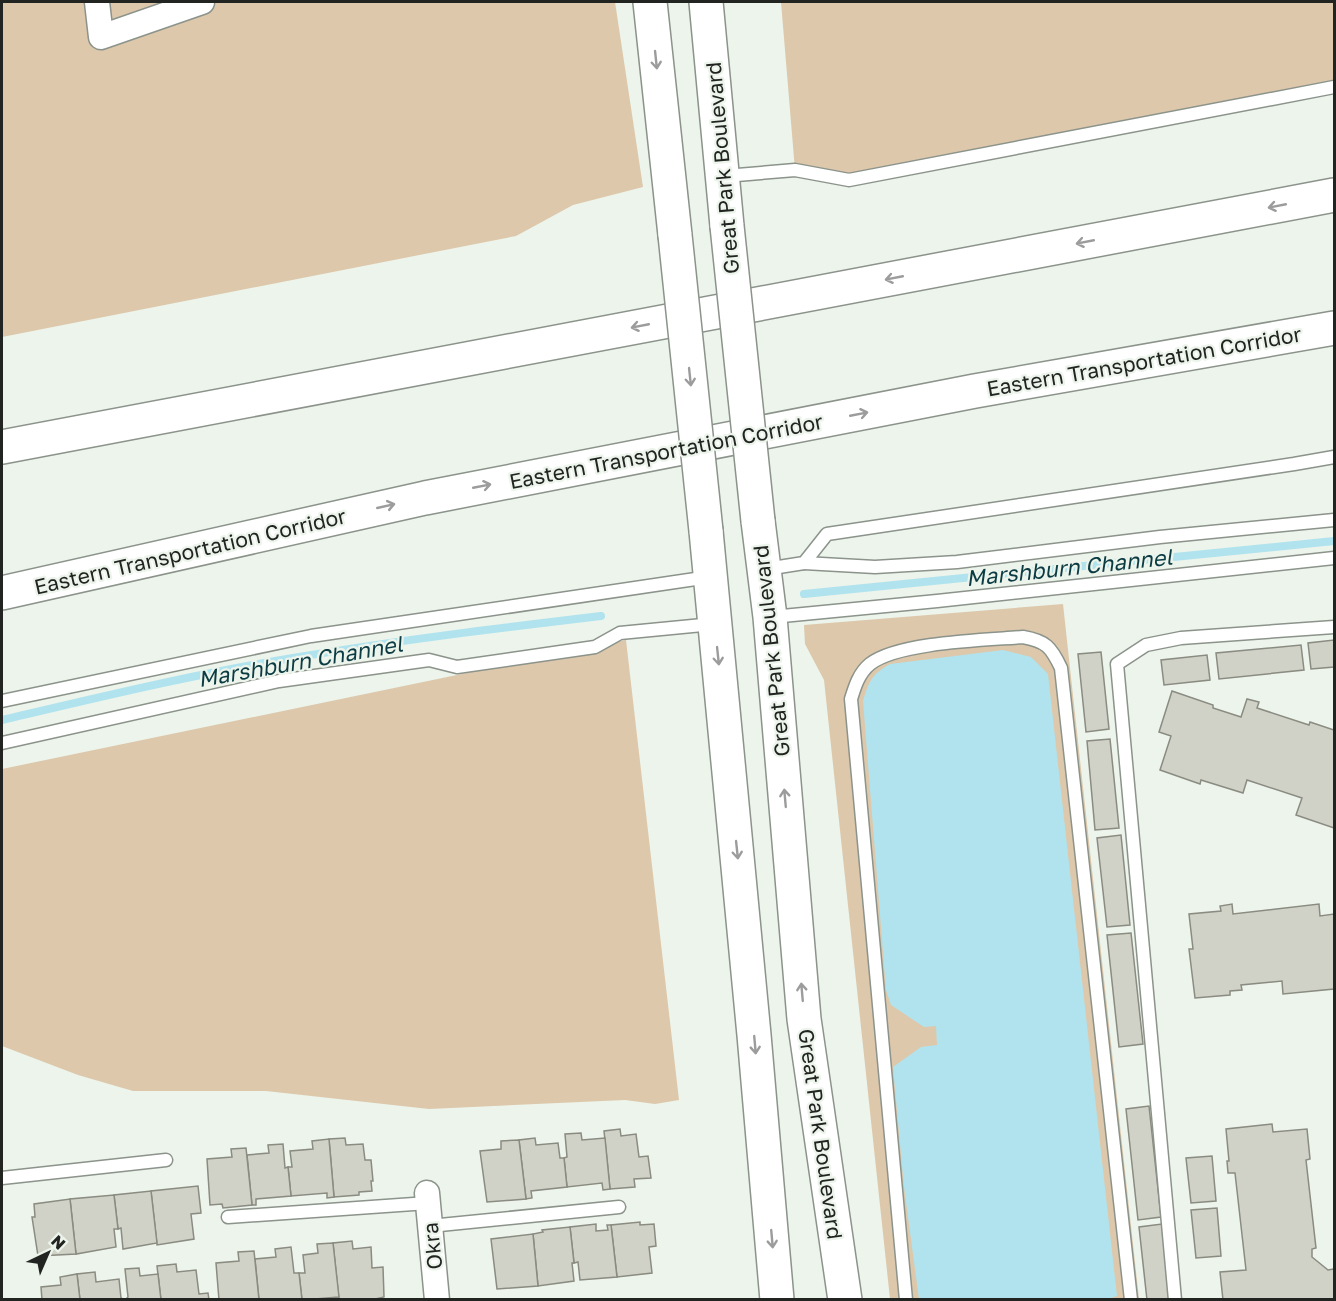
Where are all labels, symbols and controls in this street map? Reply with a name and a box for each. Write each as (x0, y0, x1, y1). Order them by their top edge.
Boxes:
one-way arrow (651, 49, 662, 69)
street label: Great Park Boulevard (700, 61, 744, 275)
one-way arrow (1268, 201, 1287, 212)
one-way arrow (1076, 237, 1096, 248)
one-way arrow (885, 273, 904, 284)
street label: Eastern Transportation Corridor (985, 320, 1303, 402)
one-way arrow (631, 321, 651, 332)
one-way arrow (685, 367, 696, 386)
street label: Eastern Transportation Corridor (507, 408, 825, 494)
one-way arrow (849, 408, 868, 419)
one-way arrow (472, 480, 491, 491)
one-way arrow (376, 500, 395, 512)
street label: Eastern Transportation Corridor (32, 502, 348, 600)
water label: Marshburn Channel (964, 543, 1174, 591)
street label: Great Park Boulevard (747, 544, 795, 758)
water label: Marshburn Channel (196, 630, 405, 692)
one-way arrow (713, 646, 724, 666)
one-way arrow (779, 788, 790, 808)
one-way arrow (732, 840, 743, 860)
one-way arrow (796, 983, 807, 1002)
street label: Great Park Boulevard (793, 1027, 849, 1241)
one-way arrow (750, 1034, 761, 1054)
street label: Okra (417, 1221, 447, 1271)
north arrow (18, 1223, 78, 1283)
one-way arrow (767, 1228, 778, 1248)
text: N (47, 1231, 70, 1254)

